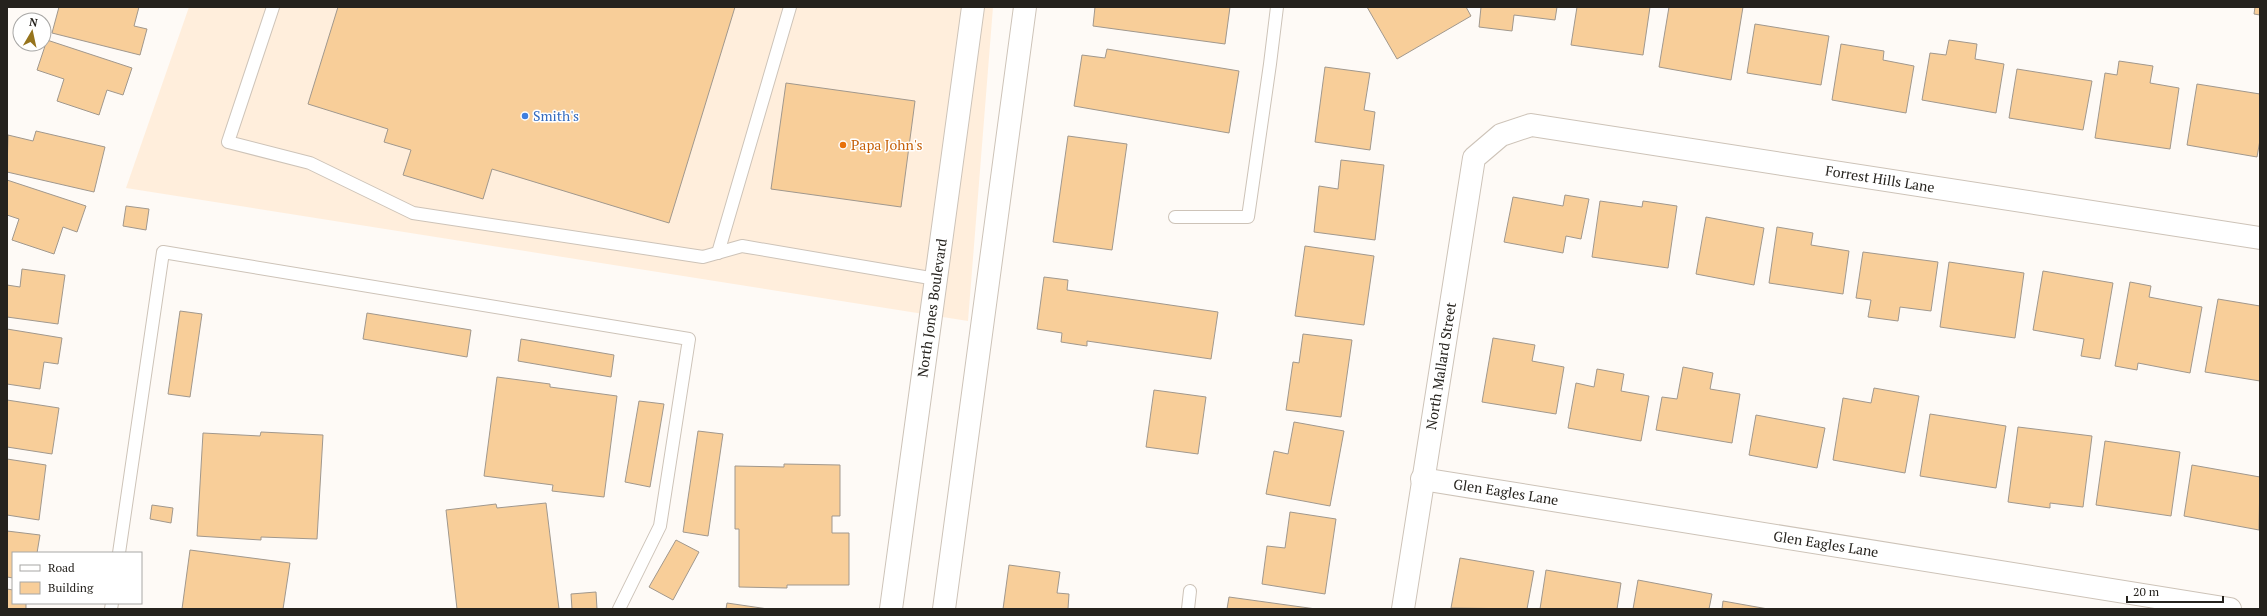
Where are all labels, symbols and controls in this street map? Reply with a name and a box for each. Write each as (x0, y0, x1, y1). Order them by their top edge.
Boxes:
north arrow (12, 12, 52, 52)
text: N (28, 15, 39, 30)
place label: Smith's (533, 106, 579, 125)
marker: Smith's (520, 111, 530, 121)
place label: Papa John's (851, 135, 923, 154)
marker: Papa John's (838, 140, 848, 150)
street label: Forrest Hills Lane (1824, 161, 1936, 197)
street label: North Jones Boulevard (912, 237, 951, 379)
street label: North Mallard Street (1421, 300, 1460, 431)
street label: Glen Eagles Lane (1452, 474, 1560, 509)
street label: Glen Eagles Lane (1772, 526, 1880, 561)
legend (12, 552, 142, 604)
text: Road (48, 560, 75, 575)
scale bar (2127, 578, 2223, 604)
text: Building (48, 580, 94, 595)
text: 20 m (2133, 584, 2160, 599)

